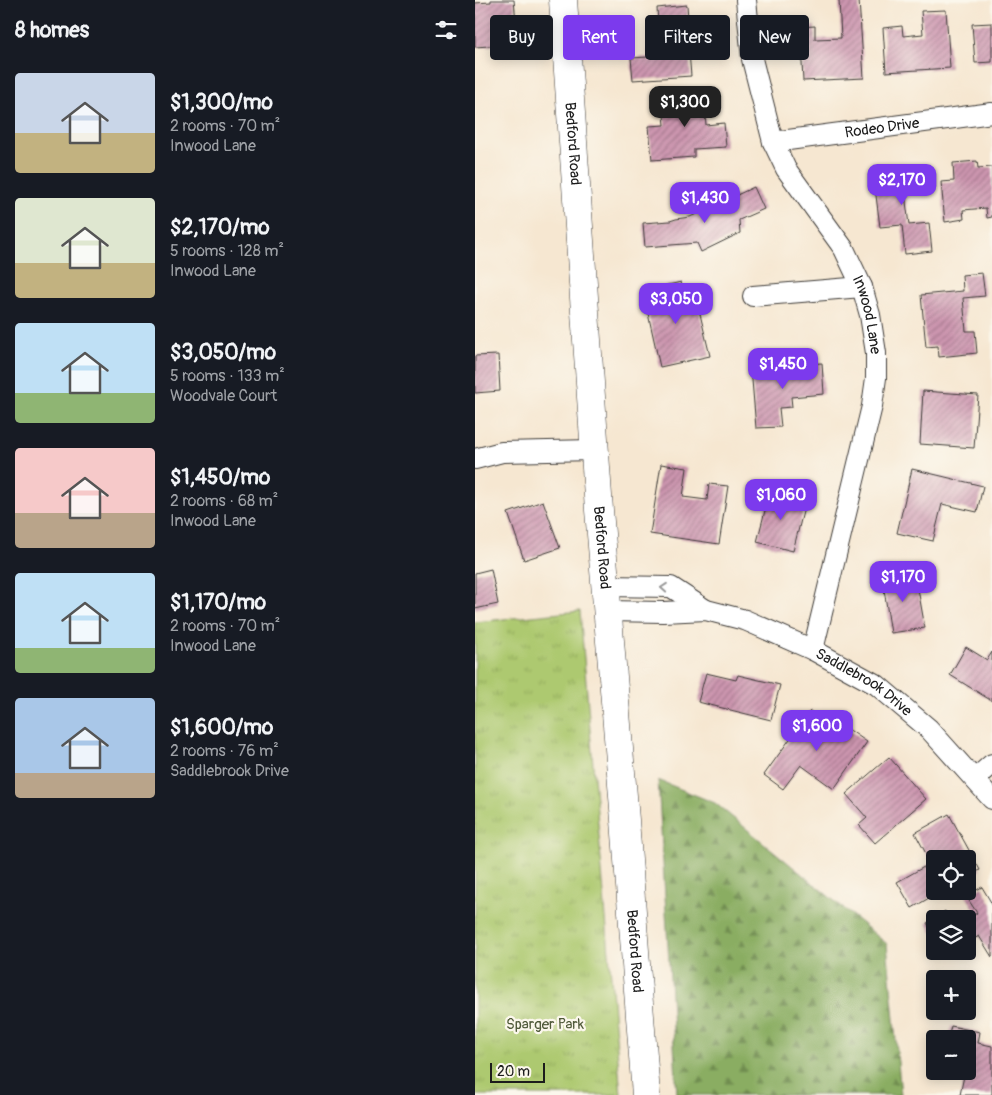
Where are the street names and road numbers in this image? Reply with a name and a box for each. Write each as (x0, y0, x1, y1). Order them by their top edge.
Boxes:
street label: Bedford Road (560, 101, 585, 186)
street label: Rodeo Drive (844, 114, 921, 142)
street label: Inwood Lane (848, 272, 885, 356)
street label: Bedford Road (589, 505, 615, 590)
street label: Saddlebrook Drive (812, 644, 916, 721)
street label: Bedford Road (622, 909, 647, 994)

